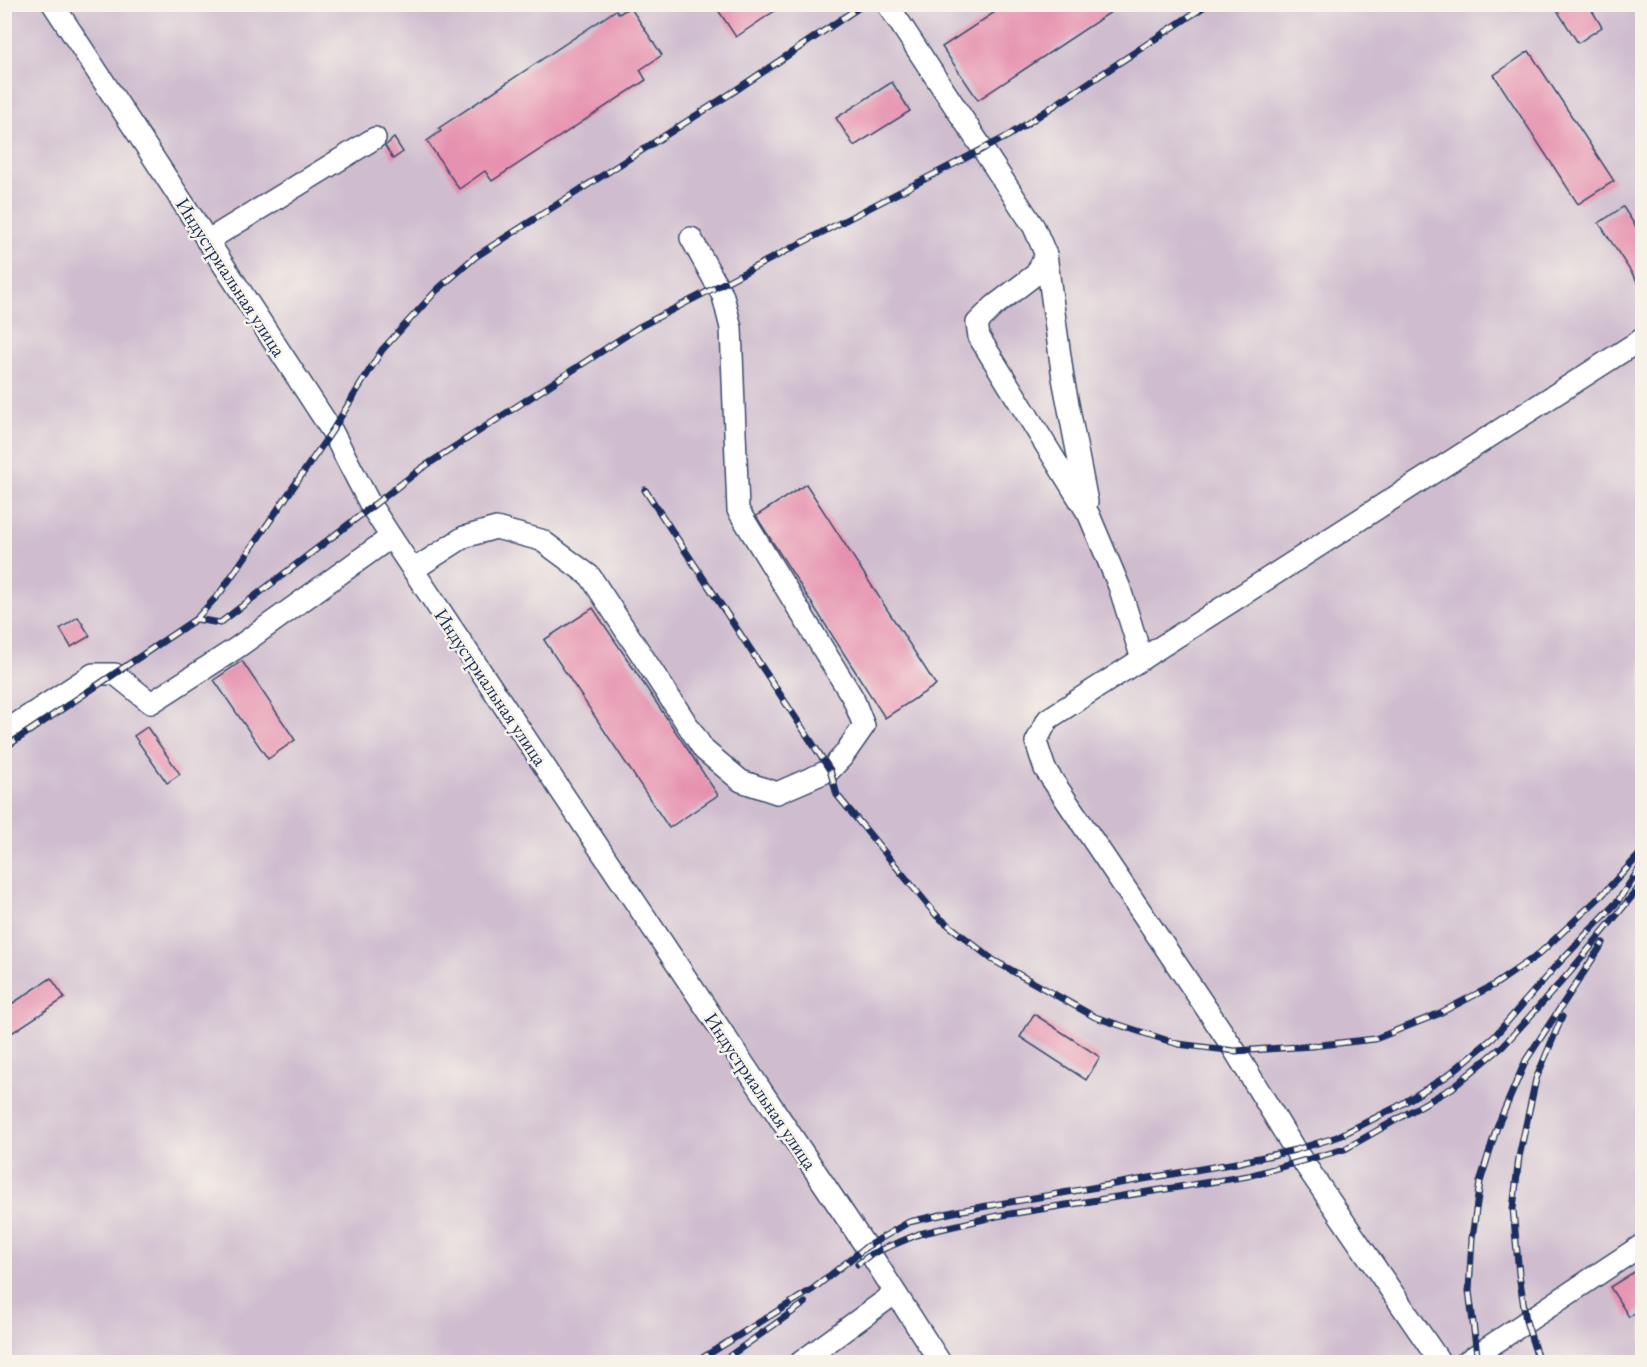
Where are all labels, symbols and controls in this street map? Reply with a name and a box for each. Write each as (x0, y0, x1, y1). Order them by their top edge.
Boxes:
street label: Индустриальная улица (170, 193, 292, 361)
street label: Индустриальная улица (429, 603, 553, 771)
street label: Индустриальная улица (699, 1007, 823, 1175)

